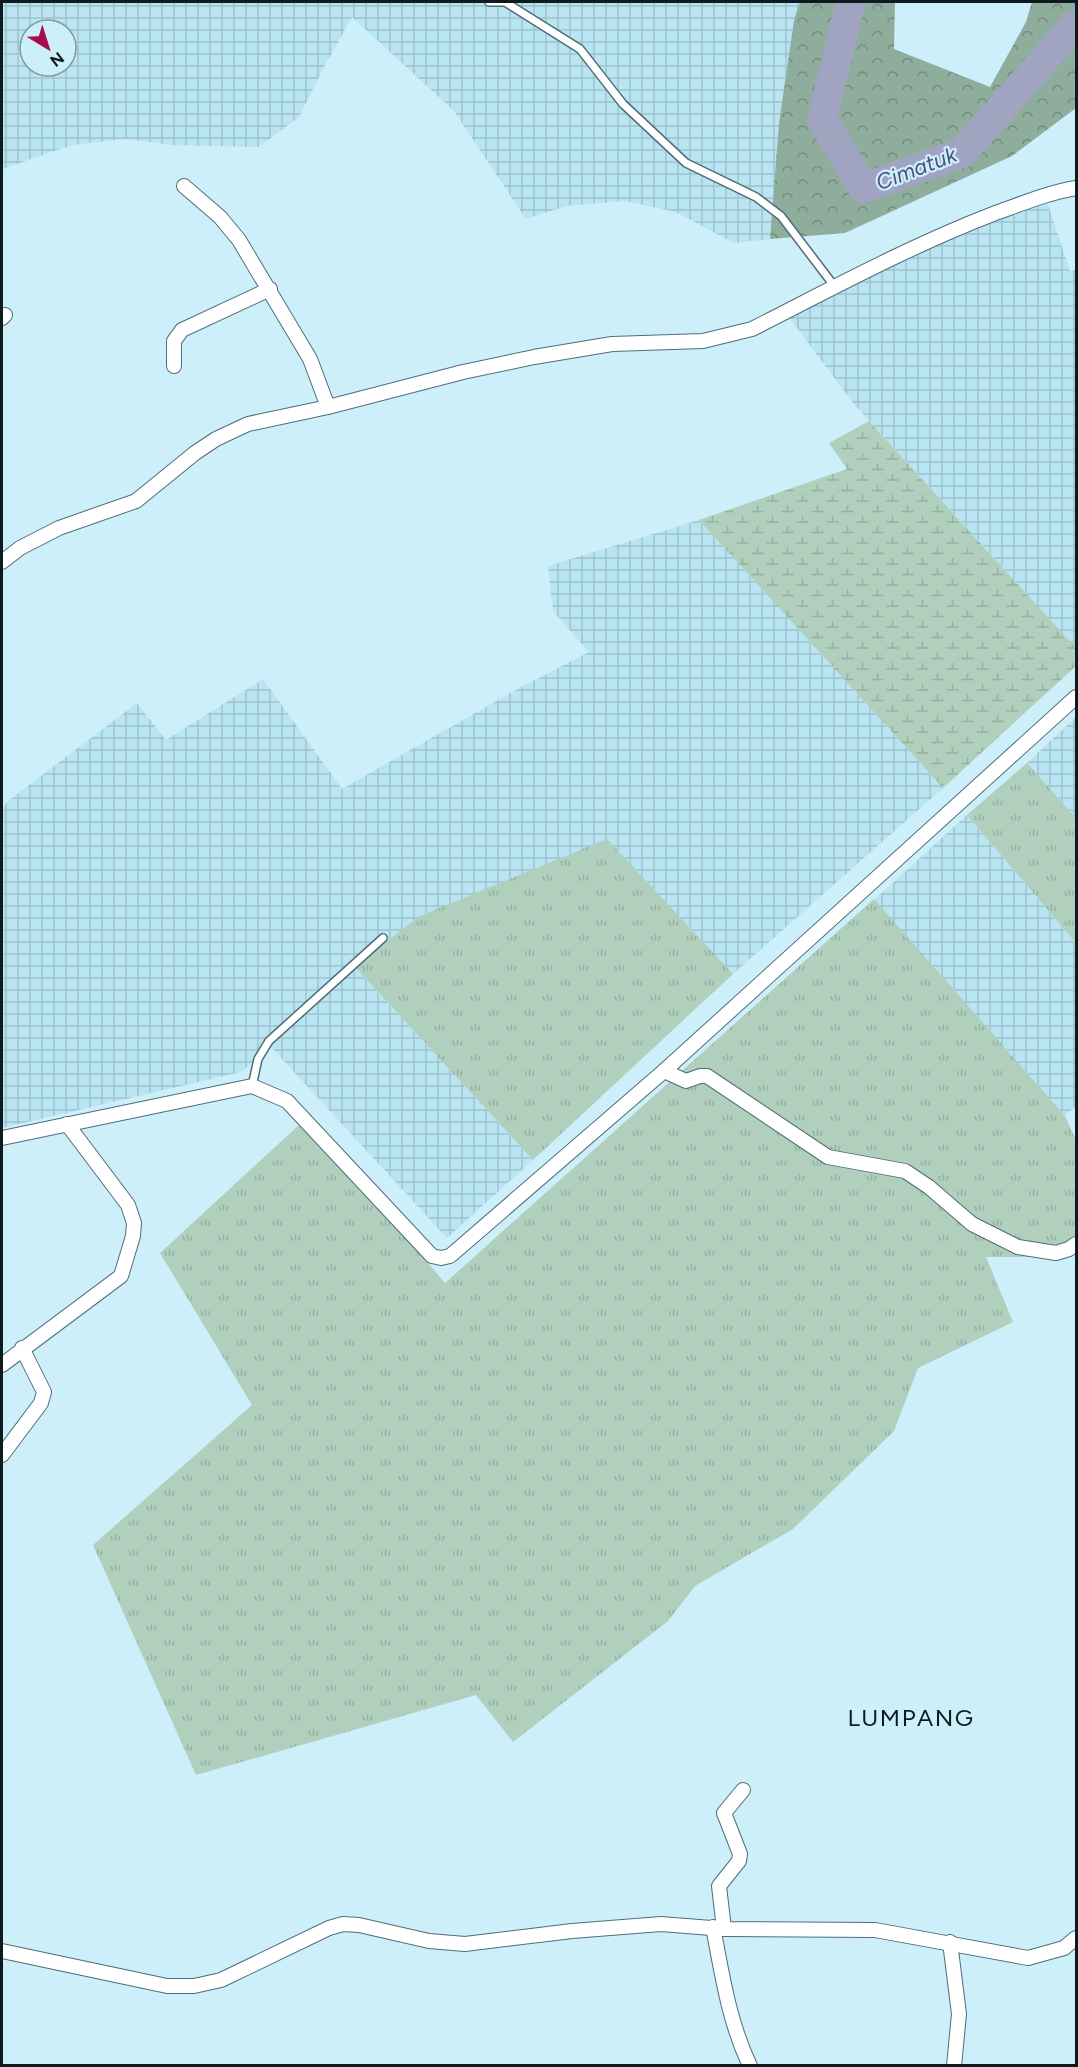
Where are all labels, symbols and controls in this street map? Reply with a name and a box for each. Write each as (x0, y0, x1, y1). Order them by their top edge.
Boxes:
north arrow (18, 18, 78, 78)
text: N (46, 48, 68, 71)
water label: Cimatuk (872, 140, 962, 196)
district label: LUMPANG (847, 1703, 975, 1732)

